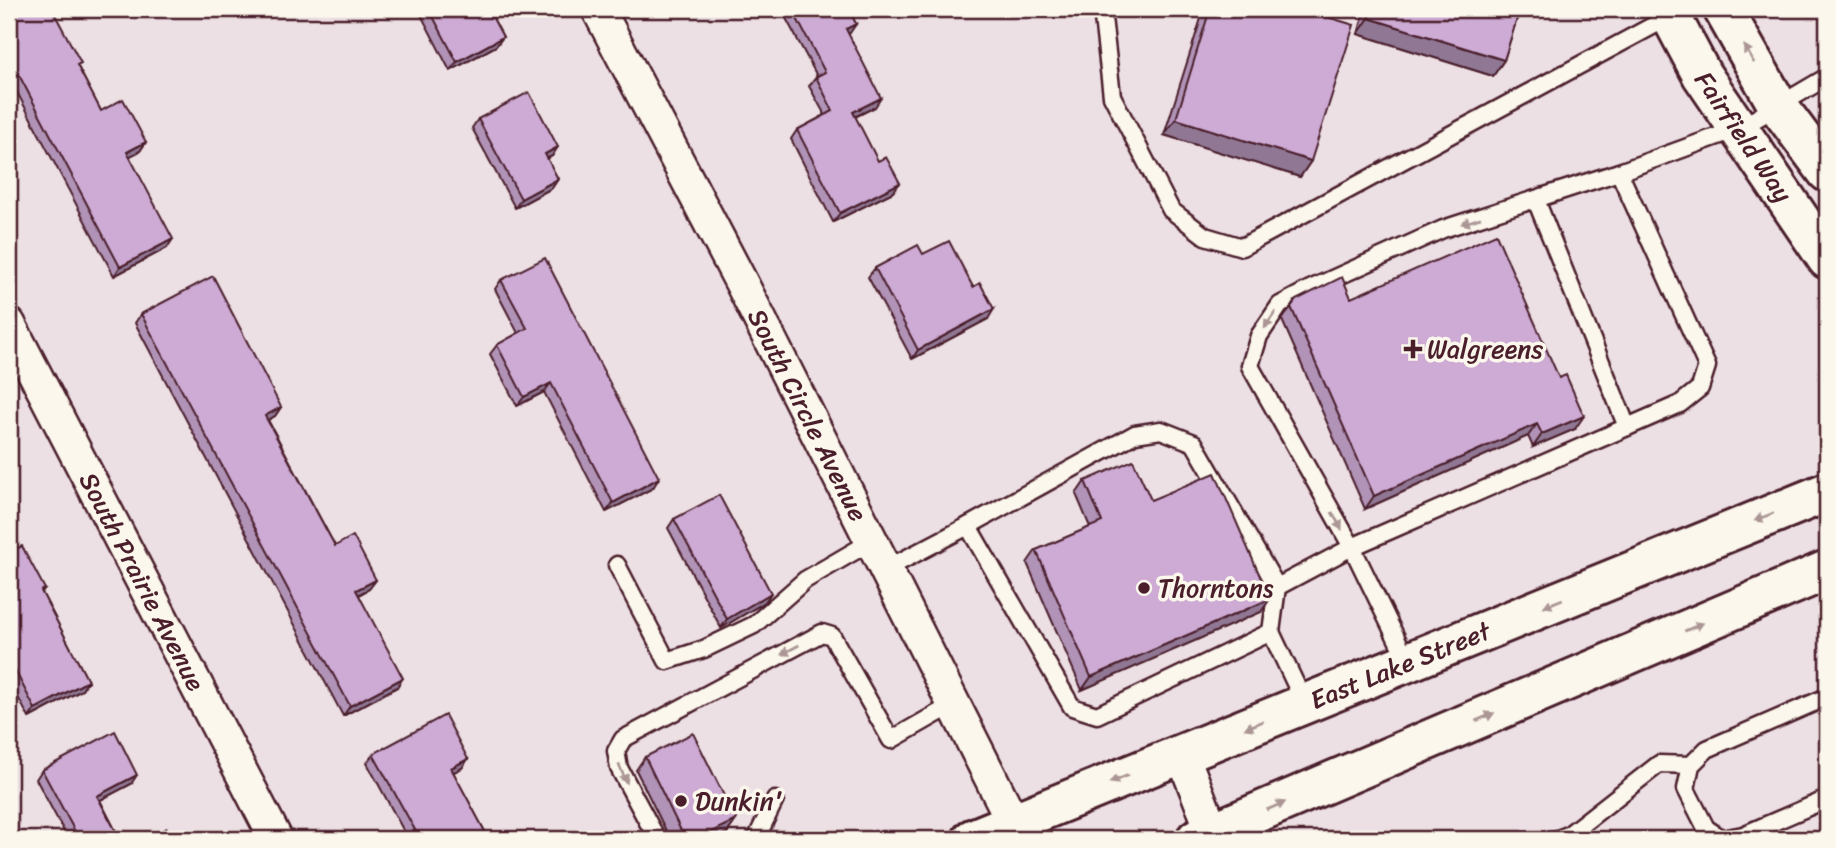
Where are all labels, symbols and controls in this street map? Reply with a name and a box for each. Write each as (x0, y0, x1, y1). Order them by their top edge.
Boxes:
one-way arrow (1743, 44, 1755, 64)
street label: Fairfield Way (1682, 61, 1806, 212)
one-way arrow (1460, 216, 1481, 226)
street label: South Circle Avenue (735, 300, 881, 530)
one-way arrow (1264, 311, 1277, 330)
place label: Walgreens (1427, 326, 1543, 372)
marker: Walgreens (1405, 341, 1421, 357)
street label: South Prairie Avenue (66, 464, 219, 700)
one-way arrow (1331, 511, 1343, 530)
one-way arrow (1753, 512, 1774, 523)
place label: Thorntons (1158, 565, 1274, 611)
marker: Thorntons (1136, 580, 1152, 596)
one-way arrow (1543, 598, 1564, 609)
street label: East Lake Street (1303, 607, 1499, 723)
one-way arrow (1684, 621, 1704, 633)
one-way arrow (780, 644, 800, 655)
one-way arrow (1474, 711, 1495, 722)
one-way arrow (1243, 719, 1264, 730)
one-way arrow (617, 764, 629, 784)
one-way arrow (1108, 774, 1129, 785)
place label: Dunkin' (695, 778, 783, 824)
marker: Dunkin' (673, 793, 689, 809)
one-way arrow (1265, 800, 1286, 811)

